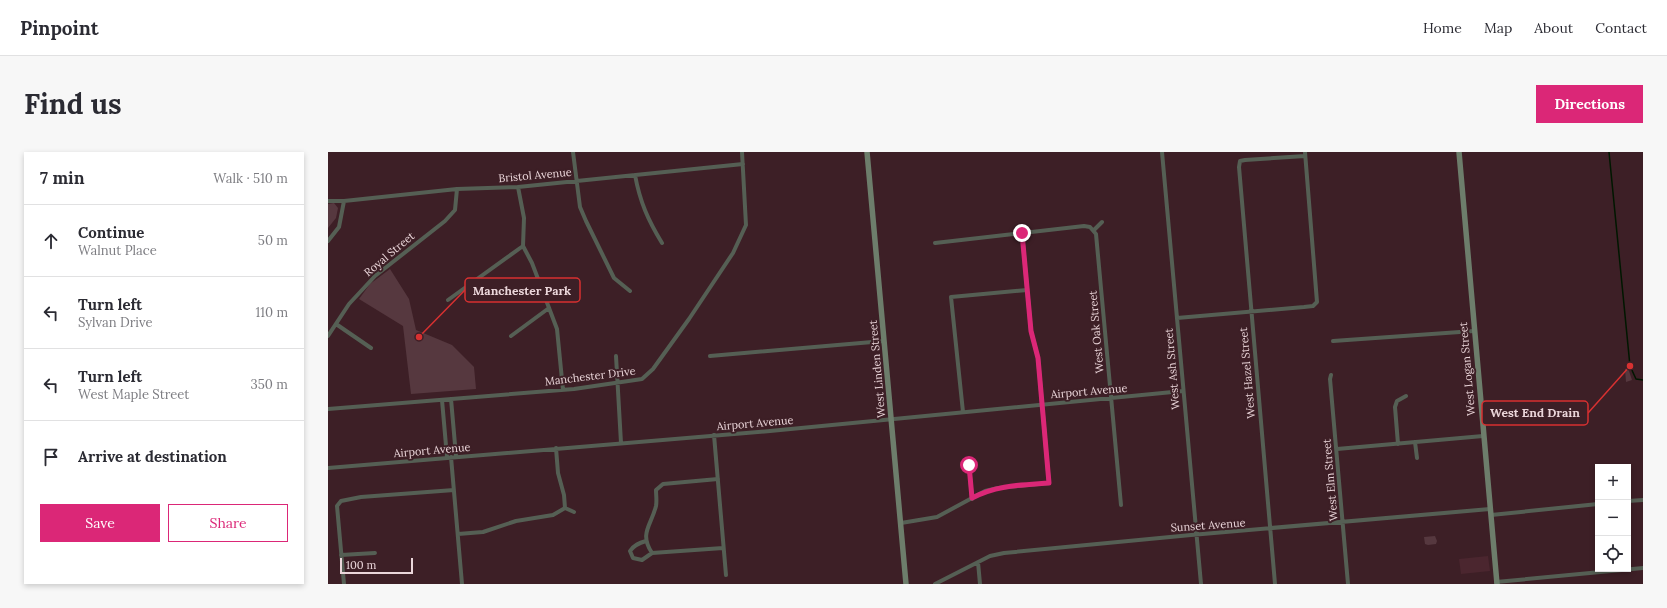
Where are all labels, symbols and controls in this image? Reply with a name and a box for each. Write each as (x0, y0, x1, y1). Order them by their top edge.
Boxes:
text: Pinpoint (20, 16, 99, 40)
text: Home (1423, 19, 1462, 37)
text: Map (1484, 19, 1512, 37)
text: About (1534, 19, 1573, 37)
text: Contact (1595, 19, 1647, 37)
button: Directions (1536, 85, 1643, 123)
text: Find us (24, 86, 122, 122)
street label: Bristol Avenue (498, 165, 572, 185)
text: 7 min (40, 167, 85, 189)
text: Walk · 510 m (213, 170, 288, 187)
text: Continue (78, 223, 144, 242)
route end (1013, 224, 1031, 242)
street label: Royal Street (361, 228, 418, 279)
icon: ahead (40, 230, 62, 252)
text: 50 m (258, 232, 288, 249)
text: Walnut Place (78, 242, 157, 259)
callout: Manchester Park (465, 278, 580, 302)
text: Manchester Park (473, 283, 571, 298)
street label: West Oak Street (1085, 289, 1107, 374)
text: Turn left (78, 295, 142, 314)
icon: left (40, 302, 62, 324)
text: 110 m (255, 304, 288, 321)
text: Sylvan Drive (78, 314, 153, 331)
street label: West Linden Street (866, 319, 888, 419)
street label: West Logan Street (1456, 321, 1478, 416)
street label: West Hazel Street (1236, 326, 1258, 419)
street label: West Ash Street (1161, 327, 1183, 410)
street label: Manchester Drive (544, 363, 636, 389)
text: Turn left (78, 367, 142, 386)
icon: left (40, 374, 62, 396)
text: 350 m (251, 376, 288, 393)
street label: Airport Avenue (1049, 381, 1128, 401)
text: West Maple Street (78, 386, 189, 403)
callout: West End Drain (1482, 401, 1588, 425)
text: West End Drain (1490, 405, 1580, 420)
street label: Airport Avenue (715, 413, 794, 433)
street label: West Elm Street (1319, 438, 1341, 522)
street label: Airport Avenue (392, 440, 471, 460)
icon: arrive (40, 446, 62, 468)
text: Arrive at destination (78, 447, 227, 466)
route start (960, 456, 978, 474)
map controls (1595, 464, 1631, 572)
button: + (1595, 464, 1631, 500)
button: − (1595, 500, 1631, 536)
button: Save (40, 504, 160, 542)
button: Share (168, 504, 288, 542)
street label: Sunset Avenue (1170, 515, 1246, 535)
button: locate (1595, 536, 1631, 572)
scale bar (340, 556, 413, 575)
text: 100 m (346, 558, 376, 572)

